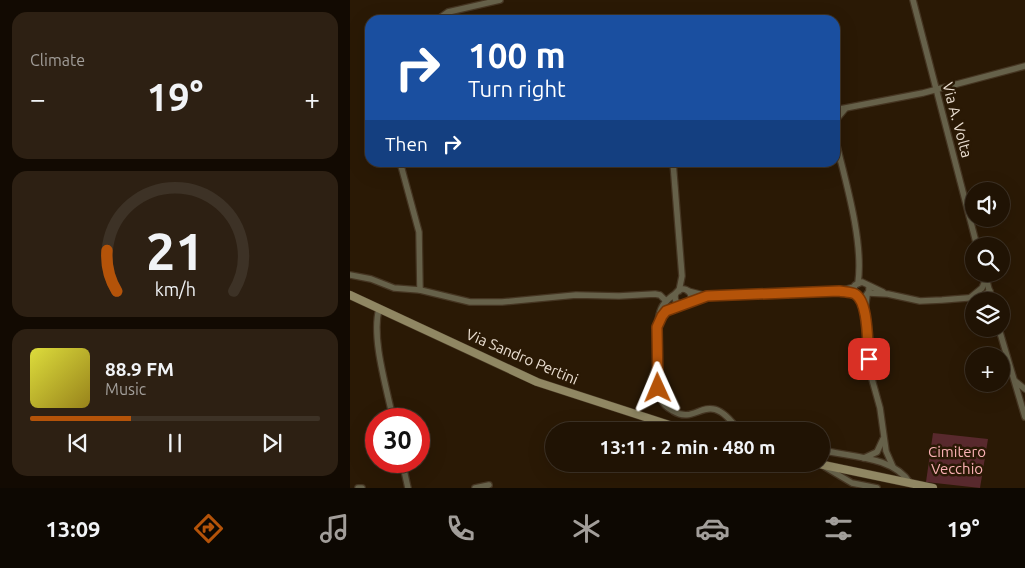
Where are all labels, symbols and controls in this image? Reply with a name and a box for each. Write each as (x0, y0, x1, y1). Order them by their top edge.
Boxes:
icon: right (385, 35, 450, 100)
text: 100 m (468, 35, 566, 75)
text: Climate (30, 51, 85, 69)
text: 19° (147, 76, 203, 118)
text: Turn right (468, 76, 566, 101)
street label: Via A. Volta (939, 80, 976, 159)
text: − (30, 83, 46, 114)
text: + (304, 83, 320, 114)
icon: right (438, 130, 466, 158)
text: Then (385, 133, 428, 155)
map controls (965, 182, 1010, 392)
button: sound (965, 182, 1010, 227)
text: 21 (146, 222, 204, 280)
button: search (965, 237, 1010, 282)
text: km/h (154, 279, 196, 299)
button: layers (965, 292, 1010, 337)
street label: Via Sandro Pertini (464, 325, 581, 388)
pin (848, 338, 890, 380)
icon: arrive (855, 345, 883, 373)
button: + (965, 347, 1010, 392)
text: 88.9 FM (105, 358, 174, 380)
position arrow (631, 361, 683, 413)
text: Music (105, 380, 146, 398)
speed limit sign: 30 (365, 408, 430, 473)
icon: previous (64, 429, 92, 457)
icon: pause (161, 429, 189, 457)
icon: next (258, 429, 286, 457)
text: 13:11 · 2 min · 480 m (600, 436, 775, 458)
park label: Cimitero Vecchio (928, 443, 986, 477)
icon: directions (191, 511, 226, 546)
icon: music (317, 511, 352, 546)
icon: phone (443, 511, 478, 546)
icon: climate (569, 511, 604, 546)
icon: car (695, 511, 730, 546)
icon: filters (821, 511, 856, 546)
text: 13:09 (45, 516, 101, 541)
text: 19° (947, 516, 979, 541)

